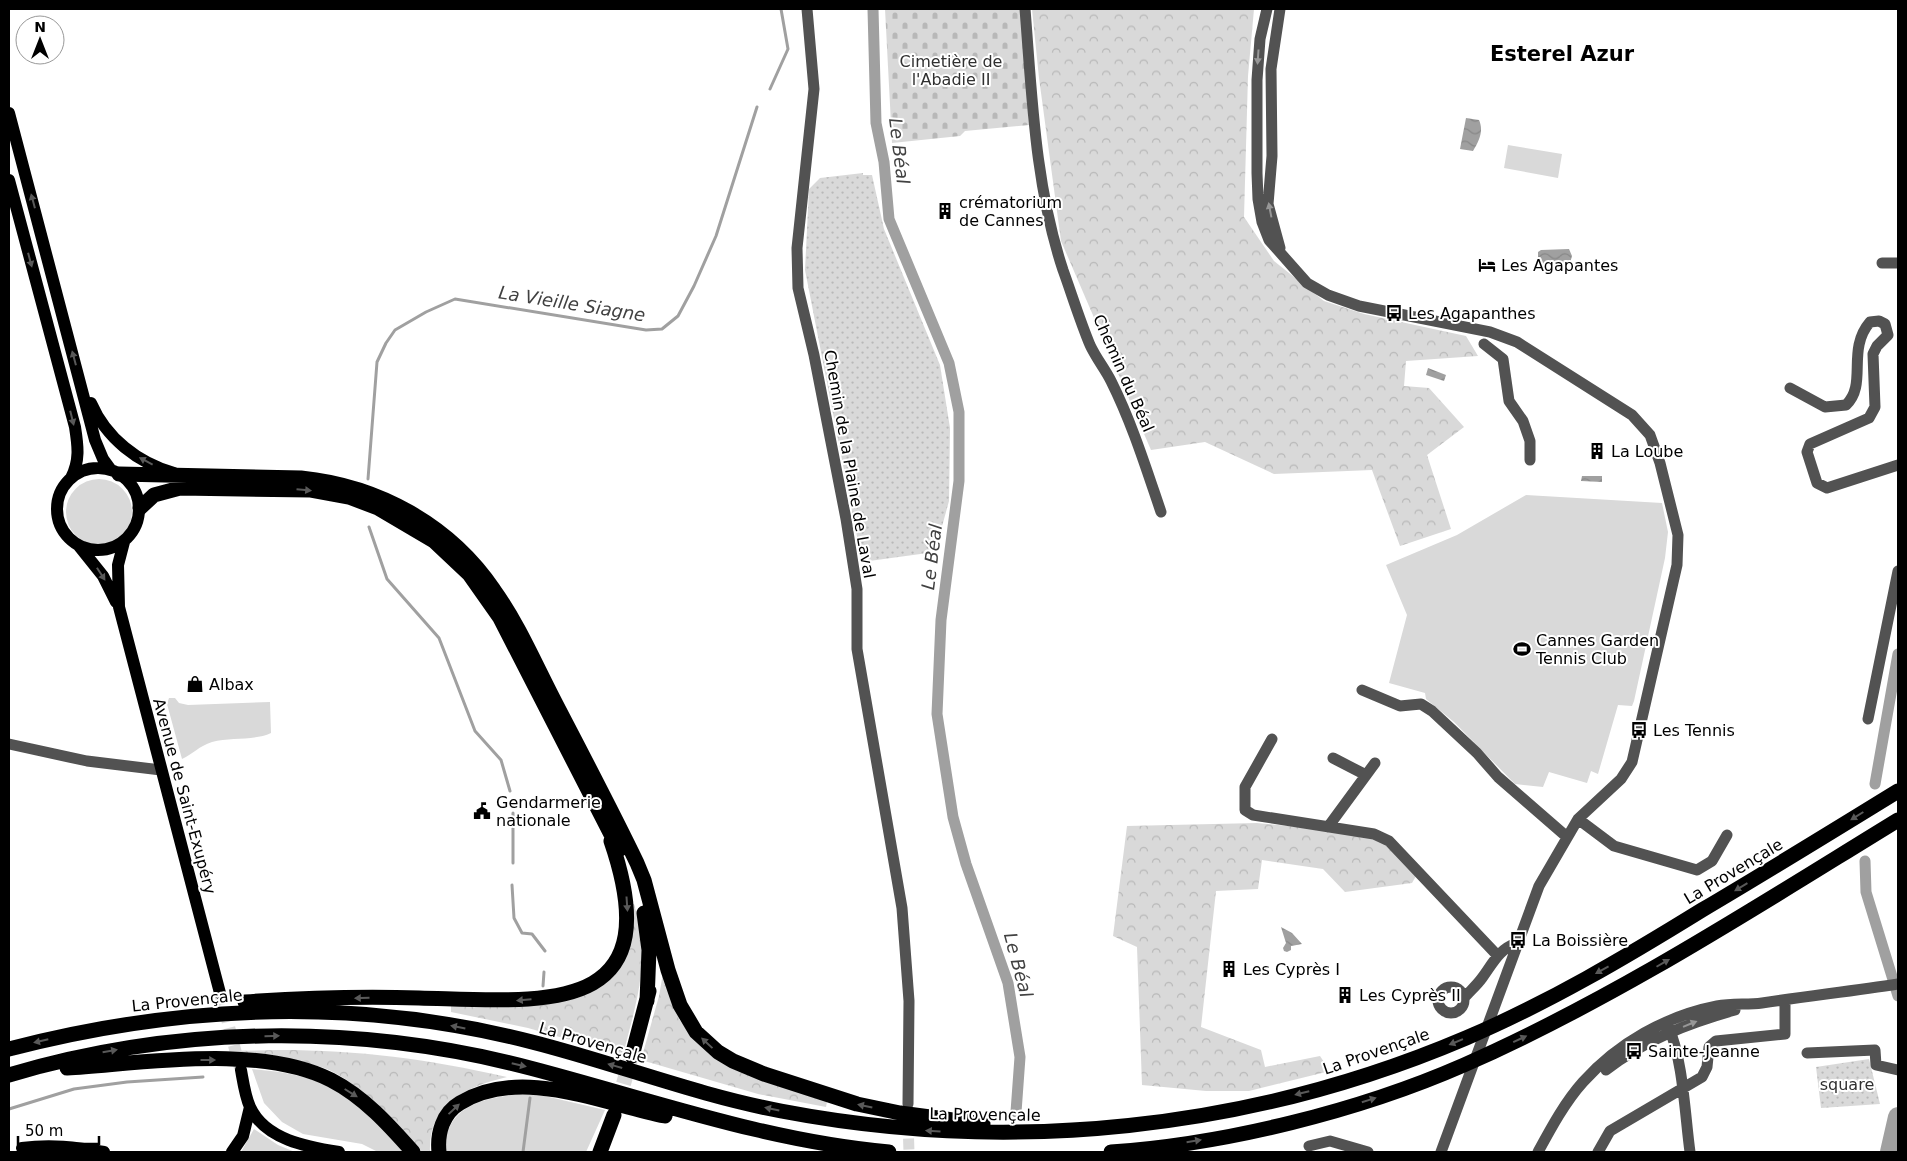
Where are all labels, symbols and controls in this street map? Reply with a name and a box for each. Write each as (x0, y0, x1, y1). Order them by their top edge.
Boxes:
north arrow (15, 15, 65, 65)
text: N (34, 19, 46, 35)
district label: Esterel Azur (1490, 42, 1635, 66)
one-way arrow (1254, 49, 1262, 65)
park label: Cimetière de l'Abadie II (900, 52, 1002, 89)
water label: Le Béal (885, 117, 914, 185)
place label: crématorium de Cannes (959, 193, 1062, 230)
one-way arrow (28, 194, 36, 209)
building icon: crématorium de Cannes (935, 201, 955, 221)
one-way arrow (1266, 203, 1274, 218)
one-way arrow (27, 253, 35, 268)
hotel icon: Les Agapantes (1477, 255, 1497, 275)
place label: Les Agapantes (1501, 256, 1618, 275)
water label: La Vieille Siagne (497, 282, 647, 325)
bus stop icon: Les Agapanthes (1384, 303, 1404, 323)
place label: Les Agapanthes (1408, 304, 1536, 323)
street label: Chemin du Béal (1089, 311, 1158, 435)
street label: Chemin de la Plaine de Laval (820, 348, 879, 580)
one-way arrow (70, 351, 78, 366)
one-way arrow (68, 410, 76, 425)
building icon: La Loube (1587, 441, 1607, 461)
place label: La Loube (1611, 442, 1683, 461)
one-way arrow (138, 457, 153, 465)
one-way arrow (297, 486, 313, 494)
water label: Le Béal (917, 523, 946, 591)
one-way arrow (96, 568, 106, 581)
place label: Cannes Garden Tennis Club (1535, 631, 1659, 668)
sports icon: Cannes Garden Tennis Club (1512, 639, 1532, 659)
shop icon: Albax (185, 674, 205, 694)
place label: Albax (209, 675, 254, 694)
street label: Avenue de Saint-Exupéry (149, 696, 220, 896)
bus stop icon: Les Tennis (1629, 720, 1649, 740)
place label: Les Tennis (1653, 721, 1735, 740)
place label: Gendarmerie nationale (496, 793, 601, 830)
public building icon: Gendarmerie nationale (472, 801, 492, 821)
one-way arrow (1850, 812, 1863, 821)
street label: La Provençale (1681, 835, 1786, 908)
one-way arrow (1735, 882, 1748, 891)
one-way arrow (623, 896, 631, 912)
water label: Le Béal (1000, 930, 1037, 1000)
bus stop icon: La Boissière (1508, 930, 1528, 950)
place label: La Boissière (1532, 931, 1628, 950)
building icon: Les Cyprès I (1219, 959, 1239, 979)
one-way arrow (1656, 959, 1670, 967)
place label: Les Cyprès I (1243, 960, 1340, 979)
one-way arrow (1594, 966, 1609, 974)
street label: La Provençale (131, 985, 244, 1016)
building icon: Les Cyprès II (1335, 985, 1355, 1005)
place label: Les Cyprès II (1359, 986, 1461, 1005)
one-way arrow (353, 994, 369, 1002)
one-way arrow (516, 996, 532, 1004)
street label: La Provençale (537, 1018, 649, 1067)
one-way arrow (1683, 1020, 1698, 1027)
one-way arrow (450, 1022, 466, 1030)
street label: La Provençale (1320, 1024, 1432, 1079)
one-way arrow (264, 1032, 280, 1040)
one-way arrow (1512, 1035, 1527, 1044)
one-way arrow (34, 1037, 49, 1045)
one-way arrow (701, 1037, 713, 1049)
one-way arrow (1448, 1038, 1463, 1046)
bus stop icon: Sainte-Jeanne (1624, 1041, 1644, 1061)
place label: Sainte-Jeanne (1648, 1042, 1760, 1061)
one-way arrow (102, 1047, 118, 1055)
one-way arrow (200, 1056, 216, 1064)
one-way arrow (512, 1061, 527, 1069)
one-way arrow (608, 1062, 623, 1070)
park label: square (1820, 1075, 1874, 1094)
one-way arrow (344, 1088, 357, 1097)
one-way arrow (1295, 1089, 1310, 1097)
one-way arrow (1362, 1095, 1377, 1103)
one-way arrow (857, 1102, 873, 1110)
one-way arrow (448, 1103, 460, 1115)
street label: La Provençale (929, 1104, 1041, 1125)
one-way arrow (764, 1105, 780, 1113)
scale bar (18, 1114, 99, 1146)
text: 50 m (25, 1122, 63, 1140)
one-way arrow (925, 1126, 941, 1134)
one-way arrow (1186, 1137, 1202, 1145)

